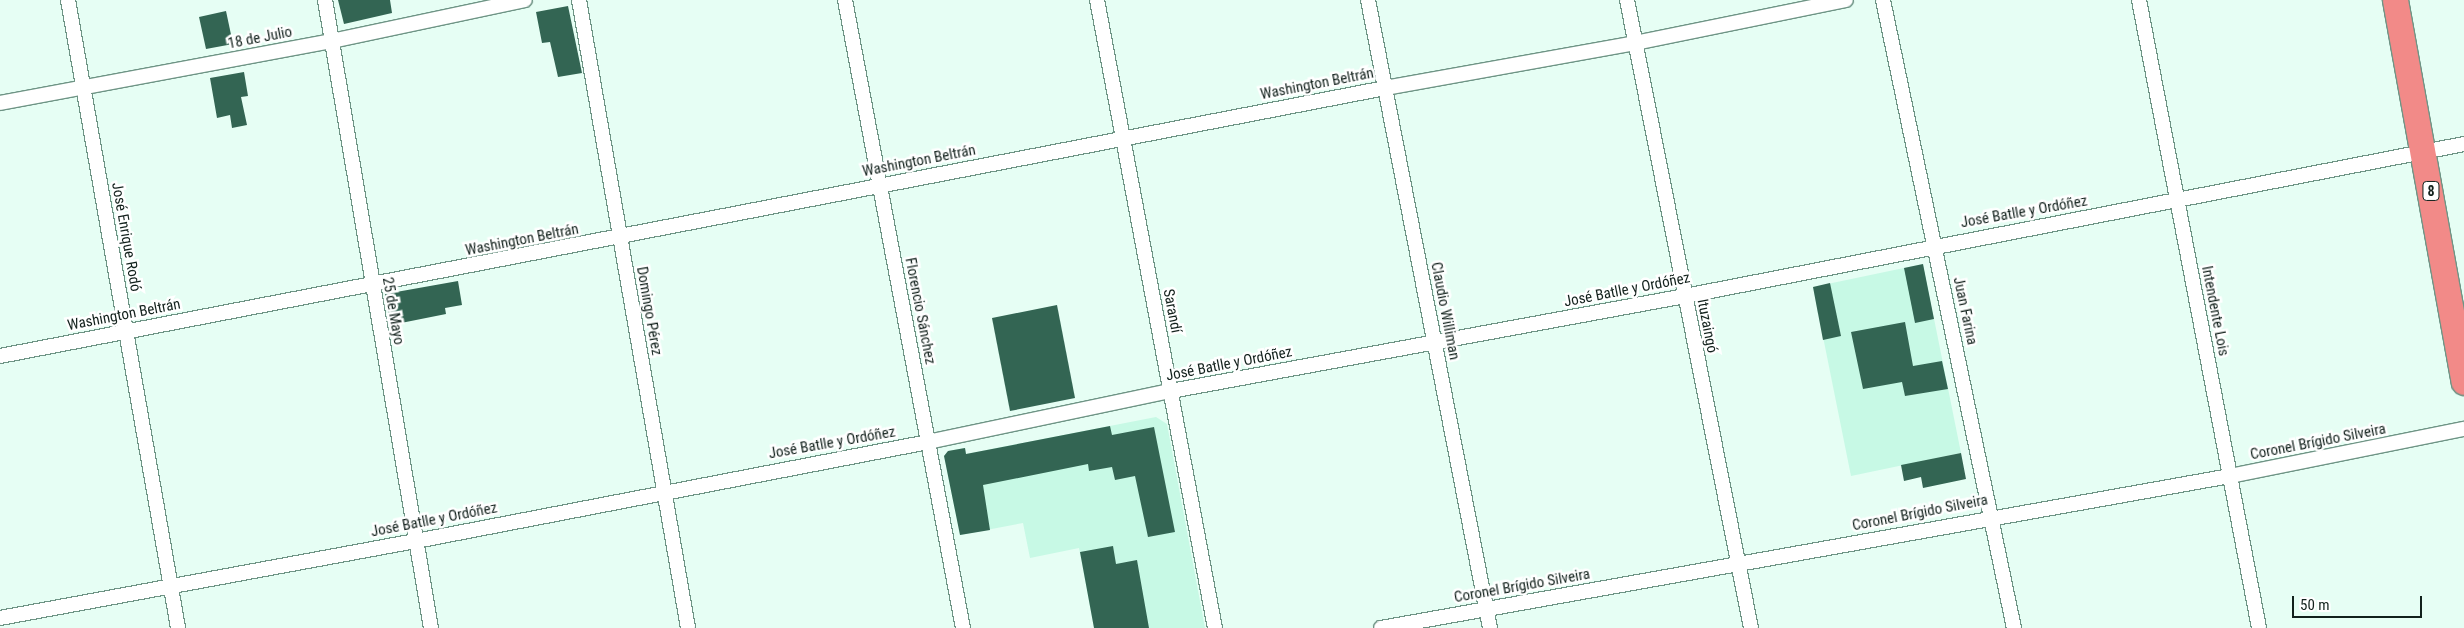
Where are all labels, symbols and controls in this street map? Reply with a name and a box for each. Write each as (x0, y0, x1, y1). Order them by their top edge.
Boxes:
street label: 18 de Julio (226, 23, 294, 53)
street label: Washington Beltrán (1259, 64, 1375, 104)
street label: Washington Beltrán (861, 141, 977, 181)
road number: 8 (2422, 180, 2440, 202)
street label: José Enrique Rodó (108, 181, 144, 293)
street label: José Batlle y Ordóñez (1959, 192, 2089, 232)
street label: Washington Beltrán (464, 220, 580, 260)
street label: Florencio Sánchez (901, 256, 939, 366)
street label: Claudio Williman (1427, 261, 1463, 361)
street label: Intendente Lois (2197, 264, 2233, 358)
street label: Domingo Pérez (632, 265, 666, 357)
street label: José Batlle y Ordóñez (1562, 269, 1692, 311)
street label: Juan Farina (1949, 275, 1981, 347)
street label: 25 de Mayo (378, 276, 408, 346)
street label: Sarandí (1159, 287, 1185, 335)
street label: Washington Beltrán (66, 295, 182, 335)
street label: Ituzaingó (1693, 297, 1721, 355)
street label: José Batlle y Ordóñez (1164, 343, 1294, 385)
street label: Coronel Brígido Silveira (2249, 420, 2387, 464)
street label: José Batlle y Ordóñez (767, 423, 897, 463)
street label: Coronel Brígido Silveira (1851, 491, 1989, 535)
street label: José Batlle y Ordóñez (369, 499, 499, 541)
street label: Coronel Brígido Silveira (1453, 565, 1591, 607)
scale bar (2294, 586, 2424, 618)
text: 50 m (2300, 596, 2330, 614)

